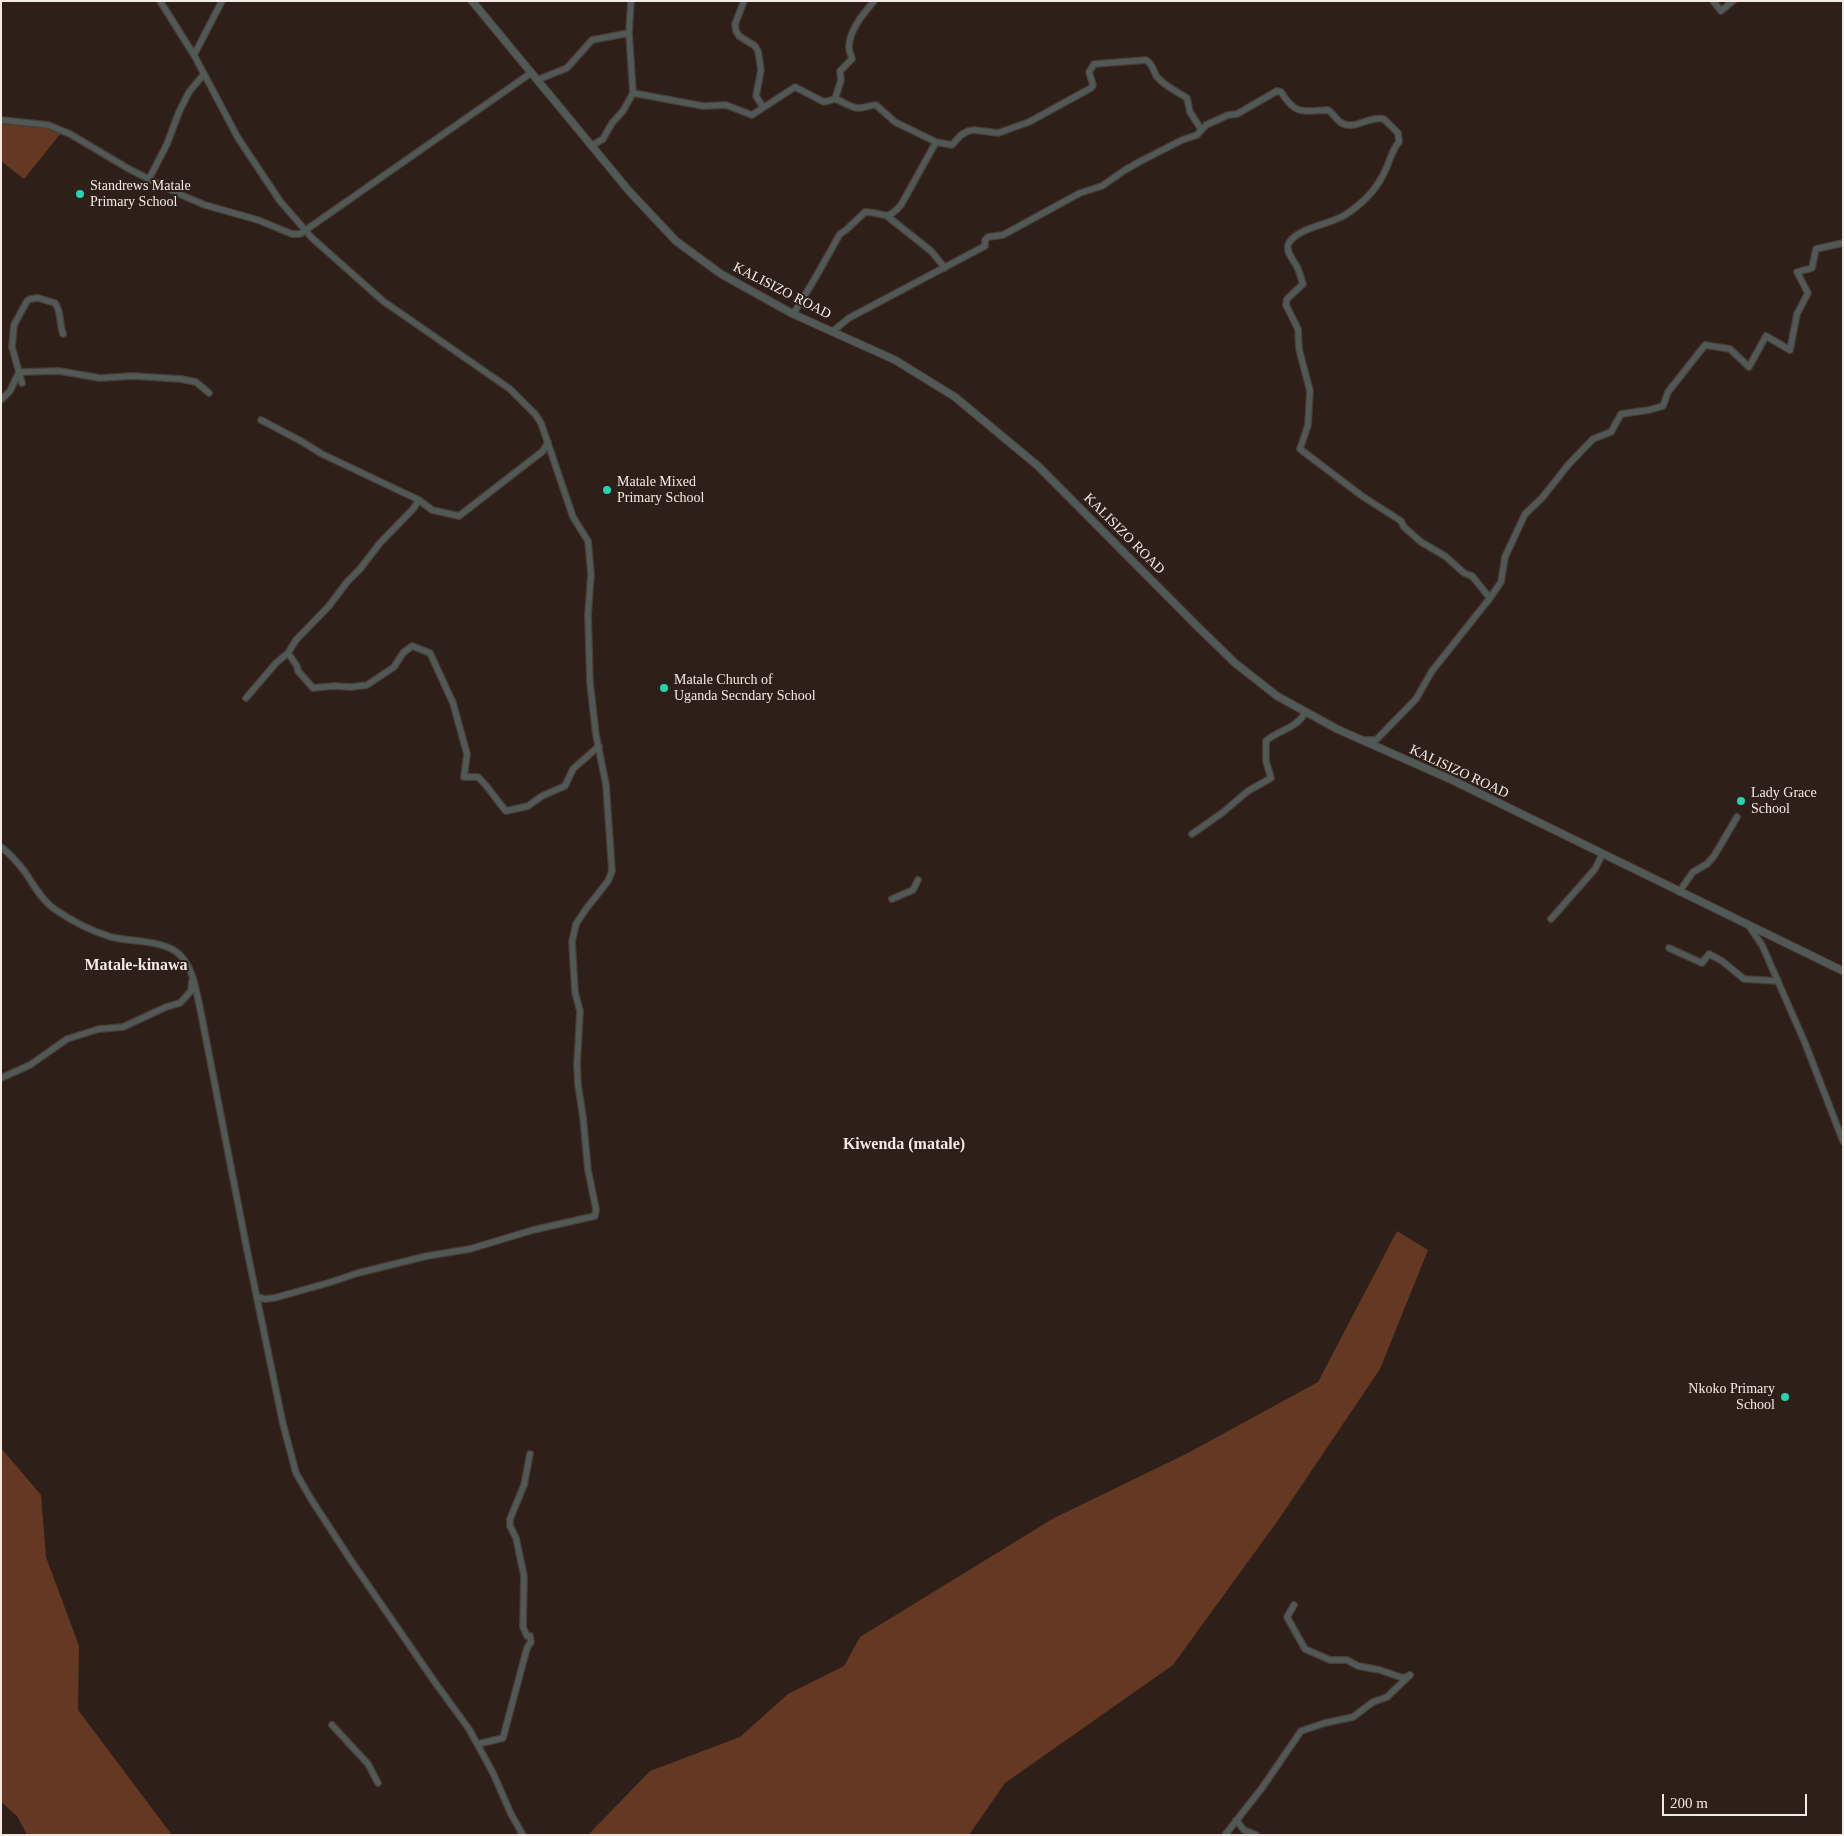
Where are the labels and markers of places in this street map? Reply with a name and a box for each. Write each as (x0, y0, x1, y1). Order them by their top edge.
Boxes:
place label: Standrews Matale Primary School (90, 178, 191, 210)
marker: Standrews Matale Primary School (74, 188, 86, 200)
place label: Matale Mixed Primary School (617, 474, 704, 507)
marker: Matale Mixed Primary School (601, 484, 613, 496)
place label: Matale Church of Uganda Secndary School (674, 672, 816, 704)
marker: Matale Church of Uganda Secndary School (658, 682, 670, 694)
place label: Lady Grace School (1751, 785, 1817, 818)
marker: Lady Grace School (1735, 795, 1747, 807)
place label: Nkoko Primary School (1688, 1381, 1775, 1414)
marker: Nkoko Primary School (1779, 1391, 1791, 1403)

